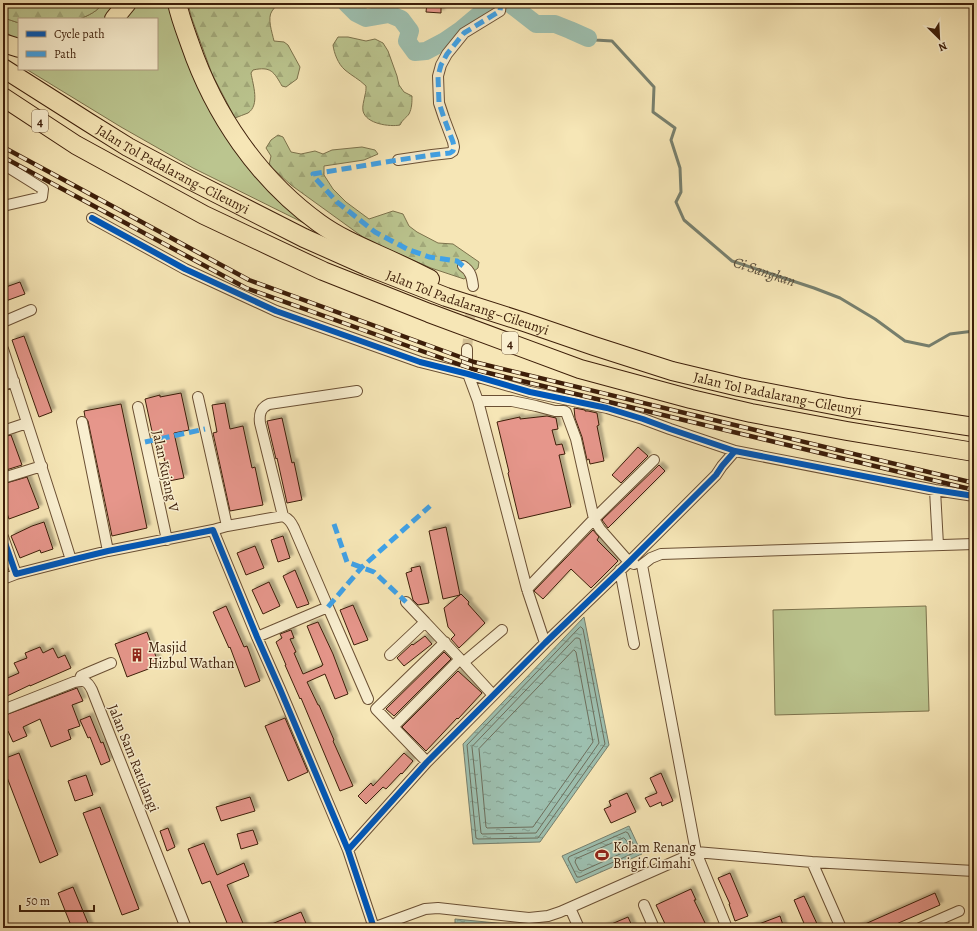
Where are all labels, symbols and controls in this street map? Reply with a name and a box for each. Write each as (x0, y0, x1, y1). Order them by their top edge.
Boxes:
legend (18, 18, 158, 70)
north arrow (919, 18, 959, 58)
text: Cycle path (54, 26, 105, 42)
text: N (936, 38, 950, 55)
text: Path (54, 46, 77, 62)
road number: 4 (32, 110, 48, 132)
street label: Jalan Tol Padalarang–Cileunyi (93, 121, 253, 219)
water label: Ci Sangkan (731, 252, 798, 291)
street label: Jalan Tol Padalarang–Cileunyi (383, 265, 552, 340)
road number: 4 (502, 332, 518, 354)
street label: Jalan Tol Padalarang–Cileunyi (692, 368, 863, 420)
street label: Jalan Kujang V (148, 428, 184, 514)
place label: Masjid Hizbul Wathan (148, 638, 235, 673)
building icon: Masjid Hizbul Wathan (129, 647, 145, 663)
street label: Jalan Sam Ratulangi (103, 701, 164, 815)
place label: Kolam Renang Brigif Cimahi (613, 838, 696, 873)
sports icon: Kolam Renang Brigif Cimahi (594, 847, 610, 863)
scale bar (20, 887, 94, 913)
text: 50 m (26, 893, 50, 909)

